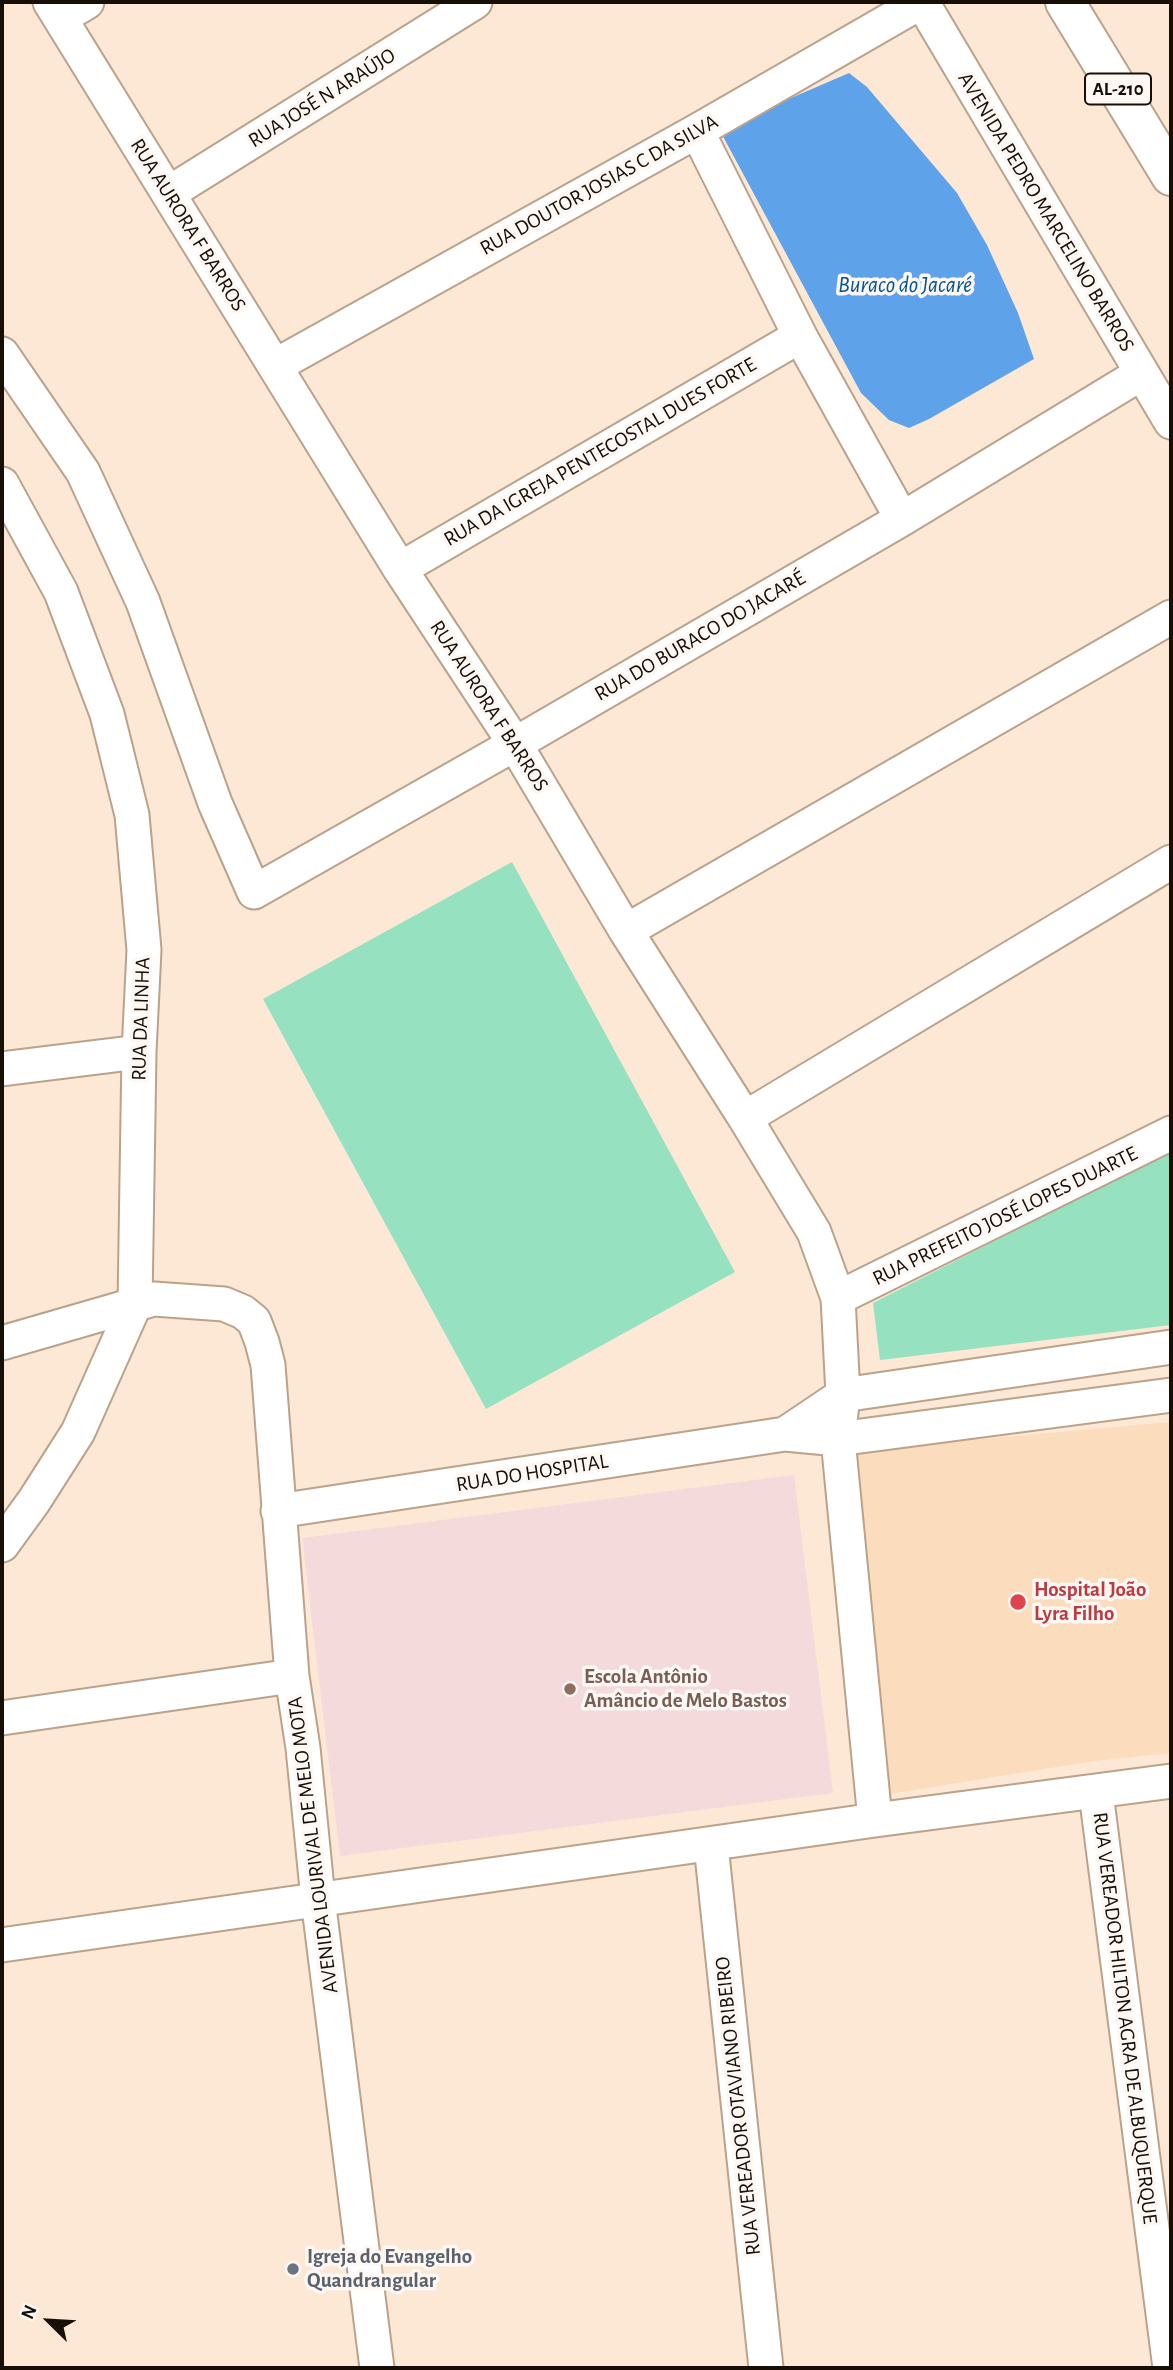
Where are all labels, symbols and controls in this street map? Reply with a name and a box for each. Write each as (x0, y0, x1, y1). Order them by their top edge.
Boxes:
street label: RUA JOSÉ N ARAÚJO (244, 43, 400, 153)
street label: AVENIDA PEDRO MARCELINO BARROS (952, 68, 1140, 356)
road number: AL-210 (1085, 74, 1151, 104)
street label: RUA DOUTOR JOSIAS C DA SILVA (476, 109, 722, 261)
street label: RUA AURORA F BARROS (125, 134, 251, 316)
water label: Buraco do Jacaré (838, 271, 972, 299)
street label: RUA DA IGREJA PENTECOSTAL DUES FORTE (439, 352, 761, 552)
street label: RUA DO BURACO DO JACARÉ (590, 565, 810, 707)
street label: RUA AURORA F BARROS (424, 616, 554, 796)
street label: RUA DA LINHA (126, 957, 156, 1081)
street label: RUA PREFEITO JOSÉ LOPES DUARTE (868, 1141, 1142, 1291)
street label: RUA DO HOSPITAL (454, 1449, 610, 1497)
place label: Hospital João Lyra Filho (1034, 1577, 1146, 1627)
marker: Hospital João Lyra Filho (1008, 1592, 1028, 1612)
place label: Escola Antônio Amâncio de Melo Bastos (584, 1664, 787, 1714)
marker: Escola Antônio Amâncio de Melo Bastos (562, 1681, 578, 1697)
street label: AVENIDA LOURIVAL DE MELO MOTA (282, 1695, 344, 1995)
street label: RUA VEREADOR HILTON AGRA DE ALBUQUERQUE (1087, 1811, 1163, 2225)
street label: RUA VEREADOR OTAVIANO RIBEIRO (710, 1955, 766, 2257)
place label: Igreja do Evangelho Quandrangular (307, 2244, 472, 2294)
marker: Igreja do Evangelho Quandrangular (285, 2261, 301, 2277)
north arrow (14, 2286, 84, 2356)
text: N (18, 2302, 41, 2322)

